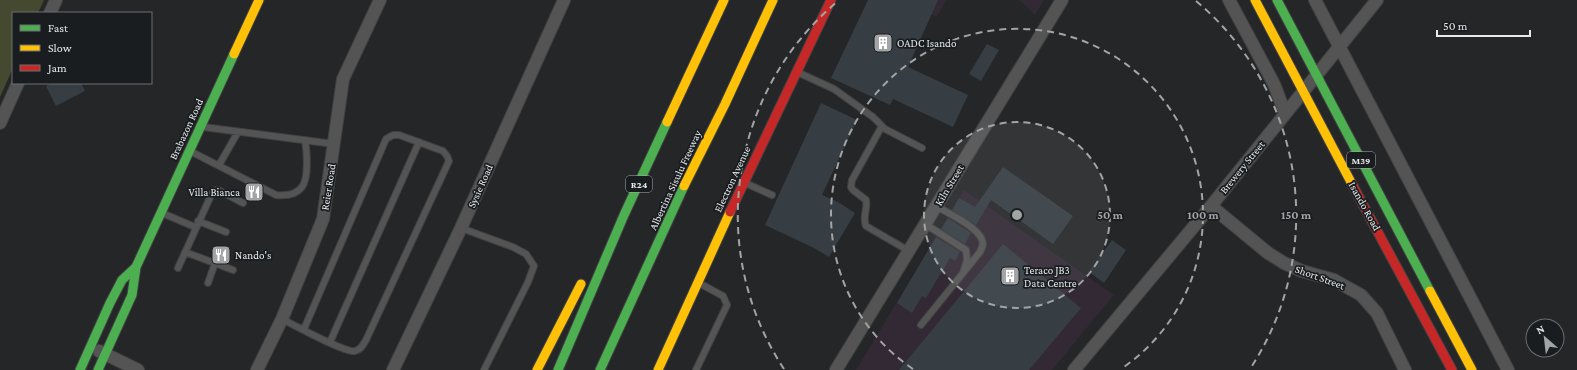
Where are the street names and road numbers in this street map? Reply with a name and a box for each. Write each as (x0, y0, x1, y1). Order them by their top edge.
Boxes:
street label: Brabazon Road (167, 96, 205, 161)
street label: Albertina Sisulu Freeway (647, 127, 705, 232)
street label: Brewery Street (1217, 138, 1268, 196)
street label: Electron Avenue (711, 144, 753, 214)
road number: M39 (1347, 152, 1375, 168)
street label: Sysie Road (465, 162, 496, 210)
street label: Kiln Street (932, 162, 966, 208)
street label: Reier Road (318, 163, 338, 211)
road number: R24 (626, 176, 652, 192)
street label: Isando Road (1347, 179, 1384, 233)
street label: Short Street (1294, 262, 1347, 292)

